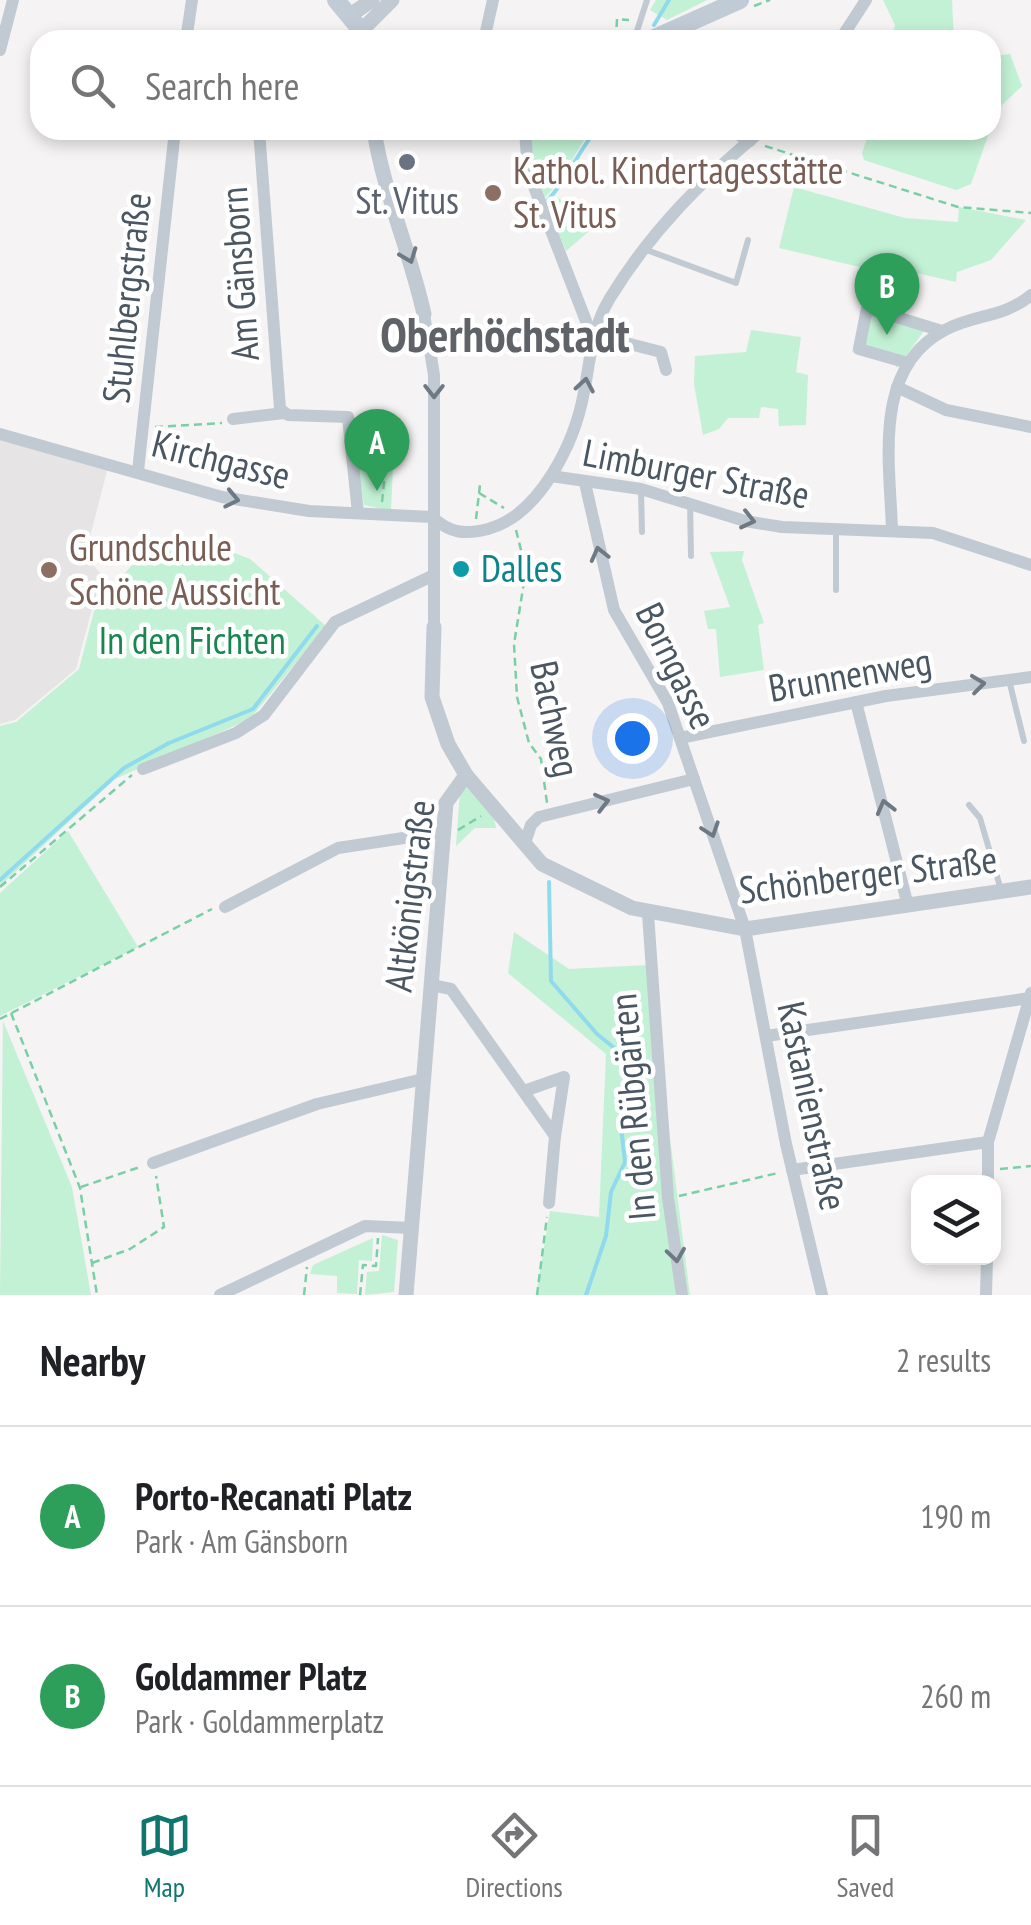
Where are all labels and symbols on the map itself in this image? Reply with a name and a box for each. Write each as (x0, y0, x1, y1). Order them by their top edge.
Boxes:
place label: Kathol. Kindertagesstätte St. Vitus (513, 145, 843, 238)
marker: St. Vitus (396, 151, 418, 173)
place label: St. Vitus (355, 175, 459, 224)
marker: Kathol. Kindertagesstätte St. Vitus (482, 182, 504, 204)
street label: Am Gänsborn (208, 186, 269, 363)
street label: Stuhlbergstraße (90, 190, 161, 405)
one-way arrow (397, 246, 417, 263)
pin: B (854, 252, 920, 335)
district label: Oberhöchstadt (380, 303, 630, 365)
one-way arrow (574, 377, 595, 393)
one-way arrow (423, 384, 445, 400)
pin: A (344, 408, 410, 491)
street label: Kirchgasse (147, 418, 296, 499)
street label: Limburger Straße (579, 427, 814, 518)
one-way arrow (223, 487, 240, 508)
one-way arrow (739, 508, 756, 529)
place label: Grundschule Schöne Aussicht (69, 522, 281, 615)
place label: Dalles (481, 543, 562, 592)
one-way arrow (590, 546, 611, 563)
marker: Dalles (450, 558, 472, 580)
marker: Grundschule Schöne Aussicht (38, 559, 60, 581)
street label: Borngasse (626, 594, 729, 736)
park label: In den Fichten (98, 615, 286, 664)
street label: Brunnenweg (765, 635, 935, 712)
street label: Bachweg (520, 656, 593, 781)
one-way arrow (970, 674, 986, 695)
your location (607, 713, 658, 764)
one-way arrow (593, 792, 610, 813)
street label: Altkönigstraße (372, 797, 445, 994)
one-way arrow (875, 799, 896, 816)
one-way arrow (700, 820, 720, 837)
street label: Schönberger Straße (736, 833, 1000, 914)
street label: In den Rübgärten (597, 992, 666, 1222)
street label: Kastanienstraße (767, 997, 859, 1215)
one-way arrow (664, 1247, 685, 1263)

